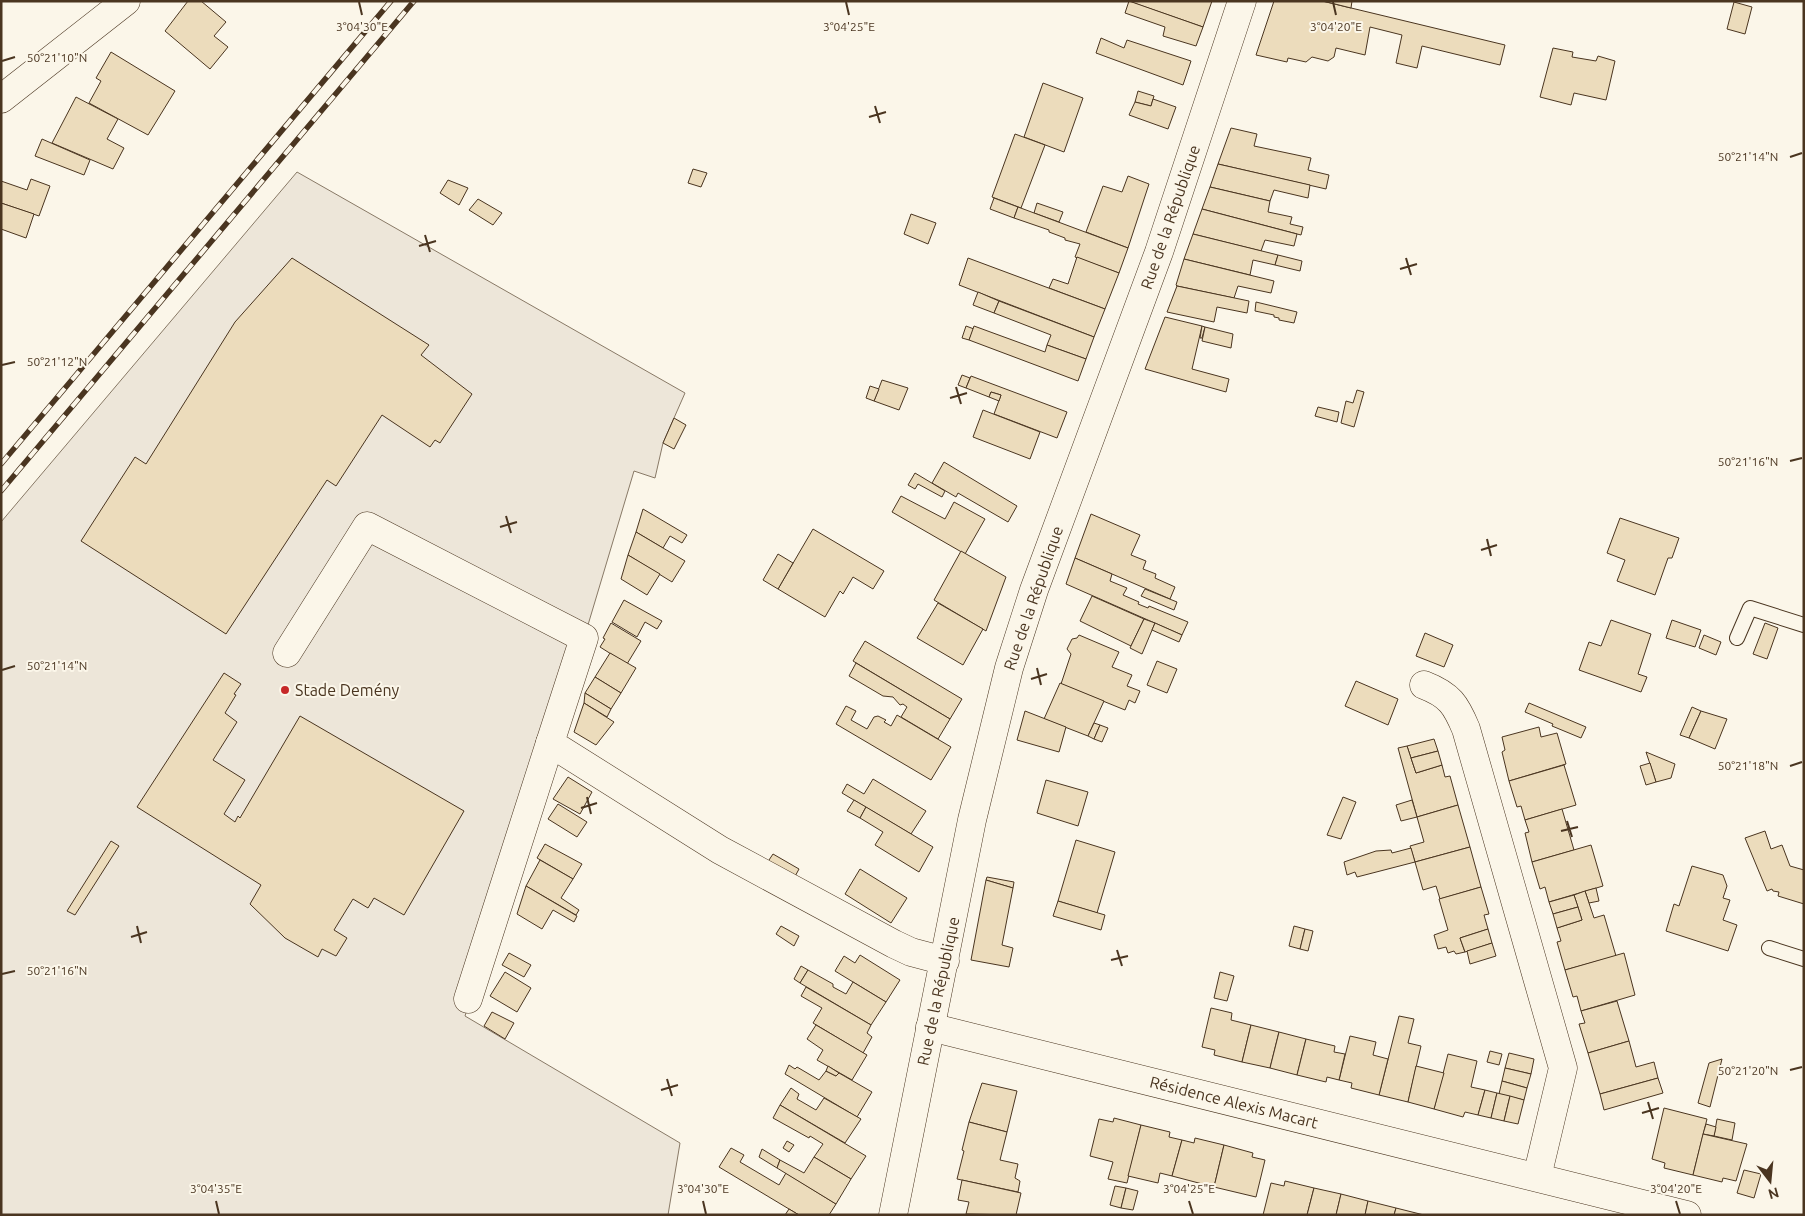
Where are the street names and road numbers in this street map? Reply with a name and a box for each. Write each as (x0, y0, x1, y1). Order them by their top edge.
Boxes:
street label: Rue de la République (1137, 142, 1203, 292)
street label: Rue de la République (1000, 523, 1066, 673)
street label: Rue de la République (913, 915, 963, 1067)
street label: Résidence Alexis Macart (1148, 1072, 1321, 1132)

